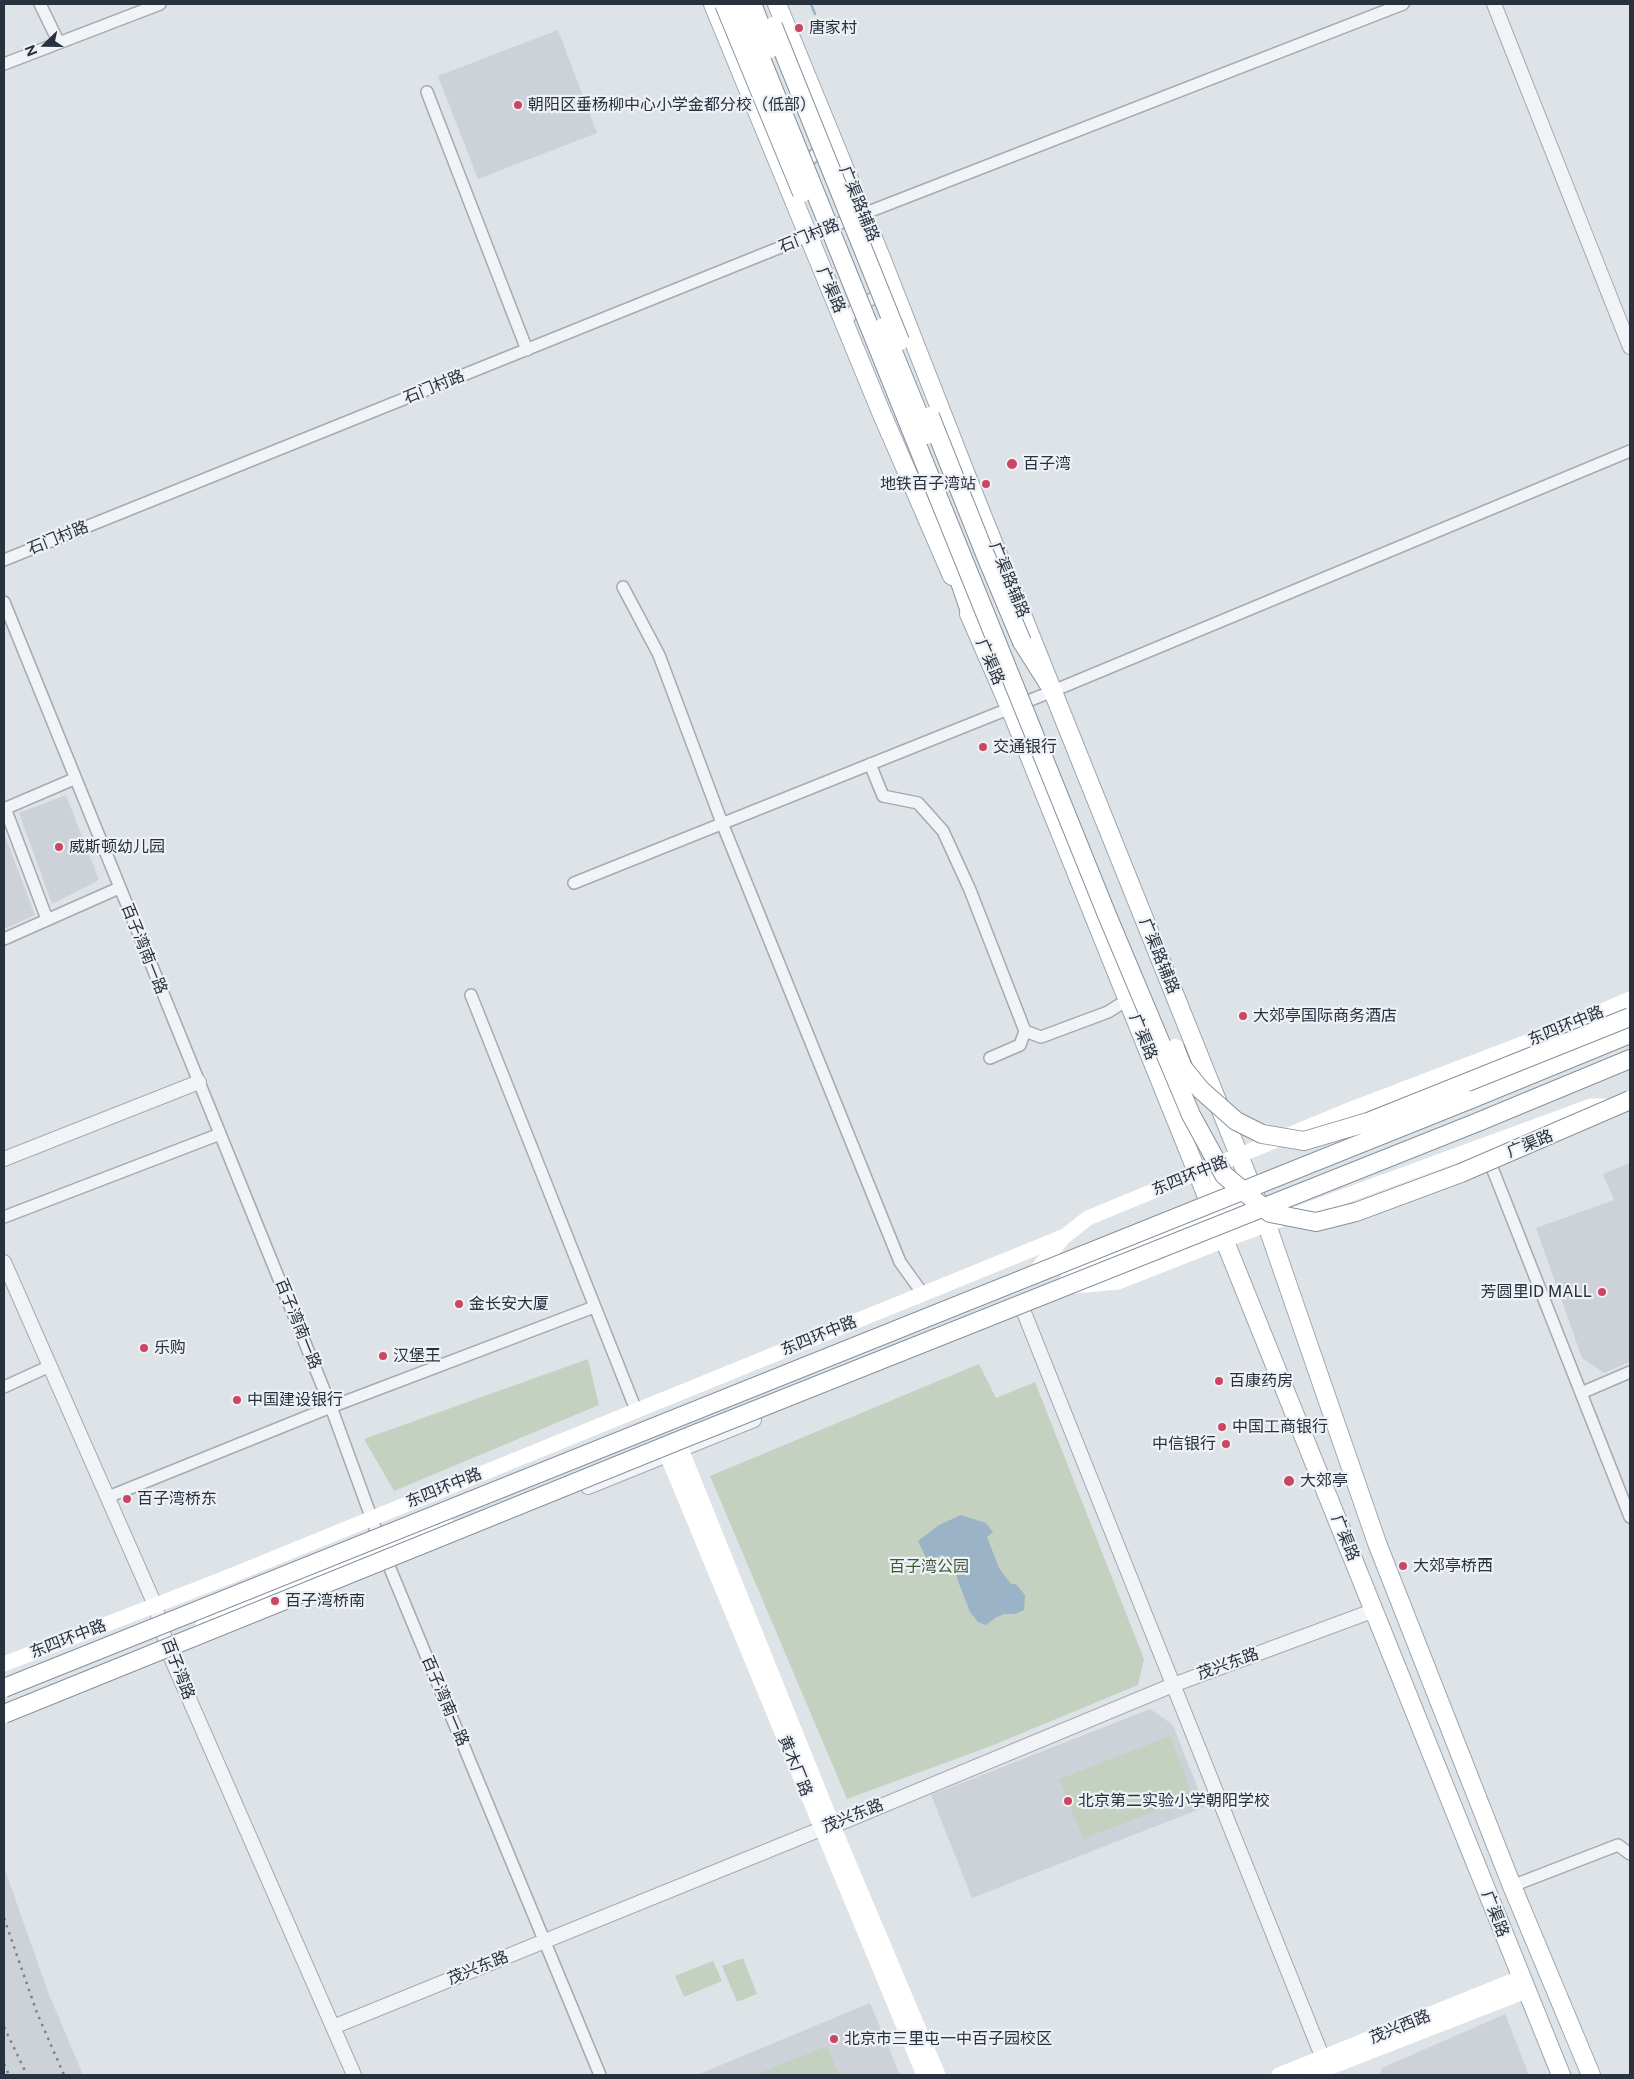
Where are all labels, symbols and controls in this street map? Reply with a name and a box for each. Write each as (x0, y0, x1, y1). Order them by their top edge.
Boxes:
place label: 唐家村 (809, 18, 857, 38)
north arrow (20, 20, 70, 70)
marker: 唐家村 (793, 22, 805, 34)
text: N (22, 43, 41, 59)
place label: 朝阳区垂杨柳中心小学金都分校（低部） (528, 95, 816, 115)
marker: 朝阳区垂杨柳中心小学金都分校（低部） (512, 99, 524, 111)
street label: 广渠路辅路 (835, 163, 883, 245)
street label: 石门村路 (776, 215, 842, 257)
street label: 广渠路 (813, 264, 849, 316)
street label: 石门村路 (401, 366, 467, 408)
place label: 百子湾 (1023, 454, 1071, 474)
marker: 百子湾 (1005, 457, 1019, 471)
place label: 地铁百子湾站 (880, 474, 976, 494)
marker: 地铁百子湾站 (980, 478, 992, 490)
street label: 石门村路 (25, 517, 91, 559)
street label: 广渠路辅路 (985, 539, 1033, 621)
street label: 广渠路 (972, 636, 1008, 688)
place label: 交通银行 (993, 737, 1057, 757)
marker: 交通银行 (977, 741, 989, 753)
place label: 威斯顿幼儿园 (69, 837, 165, 857)
marker: 威斯顿幼儿园 (53, 841, 65, 853)
street label: 百子湾南一路 (117, 901, 171, 997)
street label: 广渠路辅路 (1135, 915, 1183, 997)
street label: 东四环中路 (1525, 1002, 1607, 1050)
place label: 大郊亭国际商务酒店 (1253, 1006, 1397, 1026)
marker: 大郊亭国际商务酒店 (1237, 1010, 1249, 1022)
street label: 广渠路 (1125, 1011, 1161, 1063)
street label: 广渠路 (1504, 1126, 1556, 1162)
street label: 东四环中路 (1149, 1152, 1231, 1200)
street label: 百子湾南一路 (271, 1276, 325, 1372)
place label: 芳圆里ID MALL (1480, 1282, 1592, 1302)
marker: 芳圆里ID MALL (1596, 1286, 1608, 1298)
place label: 金长安大厦 (469, 1294, 549, 1314)
marker: 金长安大厦 (453, 1298, 465, 1310)
street label: 东四环中路 (778, 1312, 860, 1360)
place label: 乐购 (154, 1338, 186, 1358)
marker: 乐购 (138, 1342, 150, 1354)
place label: 汉堡王 (393, 1346, 441, 1366)
marker: 汉堡王 (377, 1350, 389, 1362)
place label: 百康药房 (1229, 1371, 1293, 1391)
marker: 百康药房 (1213, 1375, 1225, 1387)
place label: 中国建设银行 (247, 1390, 343, 1410)
marker: 中国建设银行 (231, 1394, 243, 1406)
place label: 中国工商银行 (1232, 1417, 1328, 1437)
marker: 中国工商银行 (1216, 1421, 1228, 1433)
place label: 中信银行 (1152, 1434, 1216, 1454)
marker: 中信银行 (1220, 1438, 1232, 1450)
street label: 东四环中路 (403, 1464, 485, 1512)
place label: 大郊亭 (1300, 1471, 1348, 1491)
marker: 大郊亭 (1282, 1474, 1296, 1488)
place label: 百子湾桥东 (137, 1489, 217, 1509)
marker: 百子湾桥东 (121, 1493, 133, 1505)
street label: 广渠路 (1327, 1512, 1363, 1564)
place label: 大郊亭桥西 (1413, 1556, 1493, 1576)
park label: 百子湾公园 (889, 1557, 969, 1577)
marker: 大郊亭桥西 (1397, 1560, 1409, 1572)
place label: 百子湾桥南 (285, 1591, 365, 1611)
marker: 百子湾桥南 (269, 1595, 281, 1607)
street label: 东四环中路 (27, 1616, 109, 1662)
street label: 百子湾路 (158, 1636, 198, 1702)
street label: 茂兴东路 (1195, 1644, 1261, 1684)
street label: 百子湾南一路 (417, 1653, 473, 1749)
street label: 黄木厂路 (774, 1733, 816, 1799)
place label: 北京第二实验小学朝阳学校 (1078, 1791, 1270, 1811)
street label: 茂兴东路 (820, 1795, 886, 1837)
marker: 北京第二实验小学朝阳学校 (1062, 1795, 1074, 1807)
street label: 广渠路 (1477, 1888, 1513, 1940)
street label: 茂兴东路 (445, 1947, 511, 1989)
street label: 茂兴西路 (1367, 2006, 1433, 2048)
place label: 北京市三里屯一中百子园校区 (844, 2029, 1052, 2049)
marker: 北京市三里屯一中百子园校区 (828, 2033, 840, 2045)

